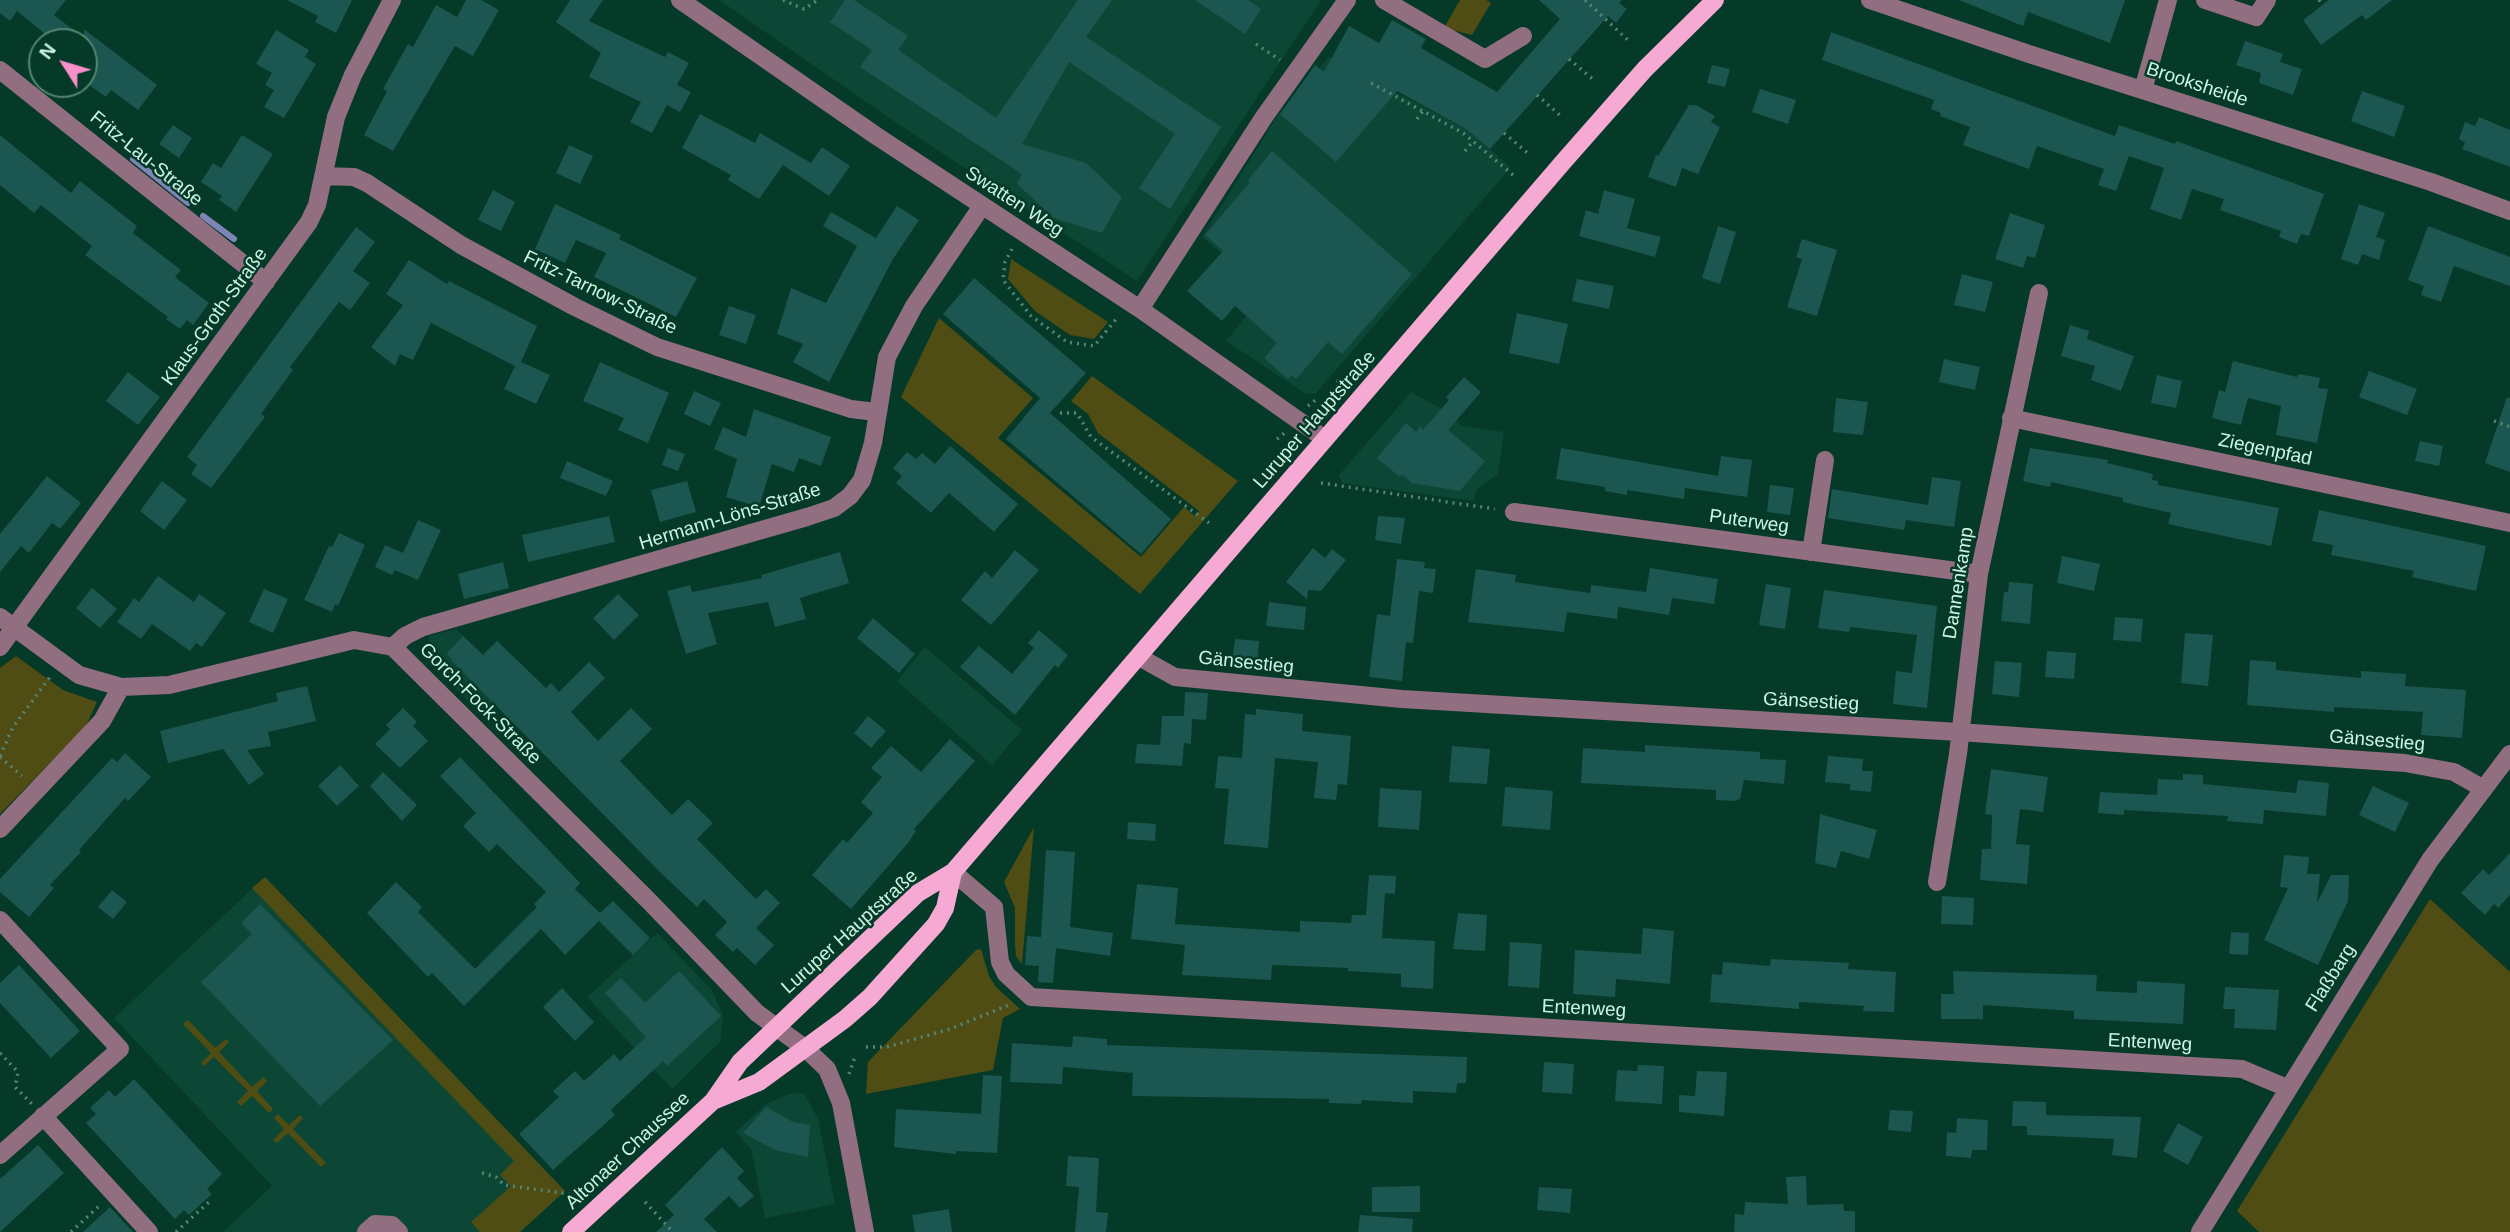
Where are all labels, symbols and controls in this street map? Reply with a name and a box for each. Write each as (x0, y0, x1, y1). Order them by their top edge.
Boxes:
north arrow (28, 28, 98, 98)
text: N (35, 39, 60, 63)
street label: Brooksheide (2143, 58, 2251, 112)
street label: Fritz-Lau-Straße (85, 107, 207, 211)
street label: Swatten Weg (961, 162, 1067, 242)
street label: Klaus-Groth-Straße (157, 244, 273, 390)
street label: Fritz-Tarnow-Straße (520, 246, 680, 340)
street label: Luruper Hauptstraße (1249, 346, 1381, 494)
street label: Ziegenpfad (2216, 429, 2314, 471)
street label: Hermann-Löns-Straße (636, 478, 824, 556)
street label: Puterweg (1708, 505, 1790, 539)
street label: Dannenkamp (1939, 525, 1979, 641)
street label: Gorch-Fock-Straße (414, 638, 546, 770)
street label: Gänsestieg (1197, 647, 1295, 679)
street label: Gänsestieg (1762, 688, 1860, 716)
street label: Gänsestieg (2328, 725, 2426, 757)
street label: Luruper Hauptstraße (777, 865, 923, 999)
street label: Flaßbarg (2301, 940, 2361, 1016)
street label: Entenweg (1541, 995, 1627, 1023)
street label: Entenweg (2107, 1029, 2193, 1057)
street label: Altonaer Chaussee (561, 1088, 695, 1214)

